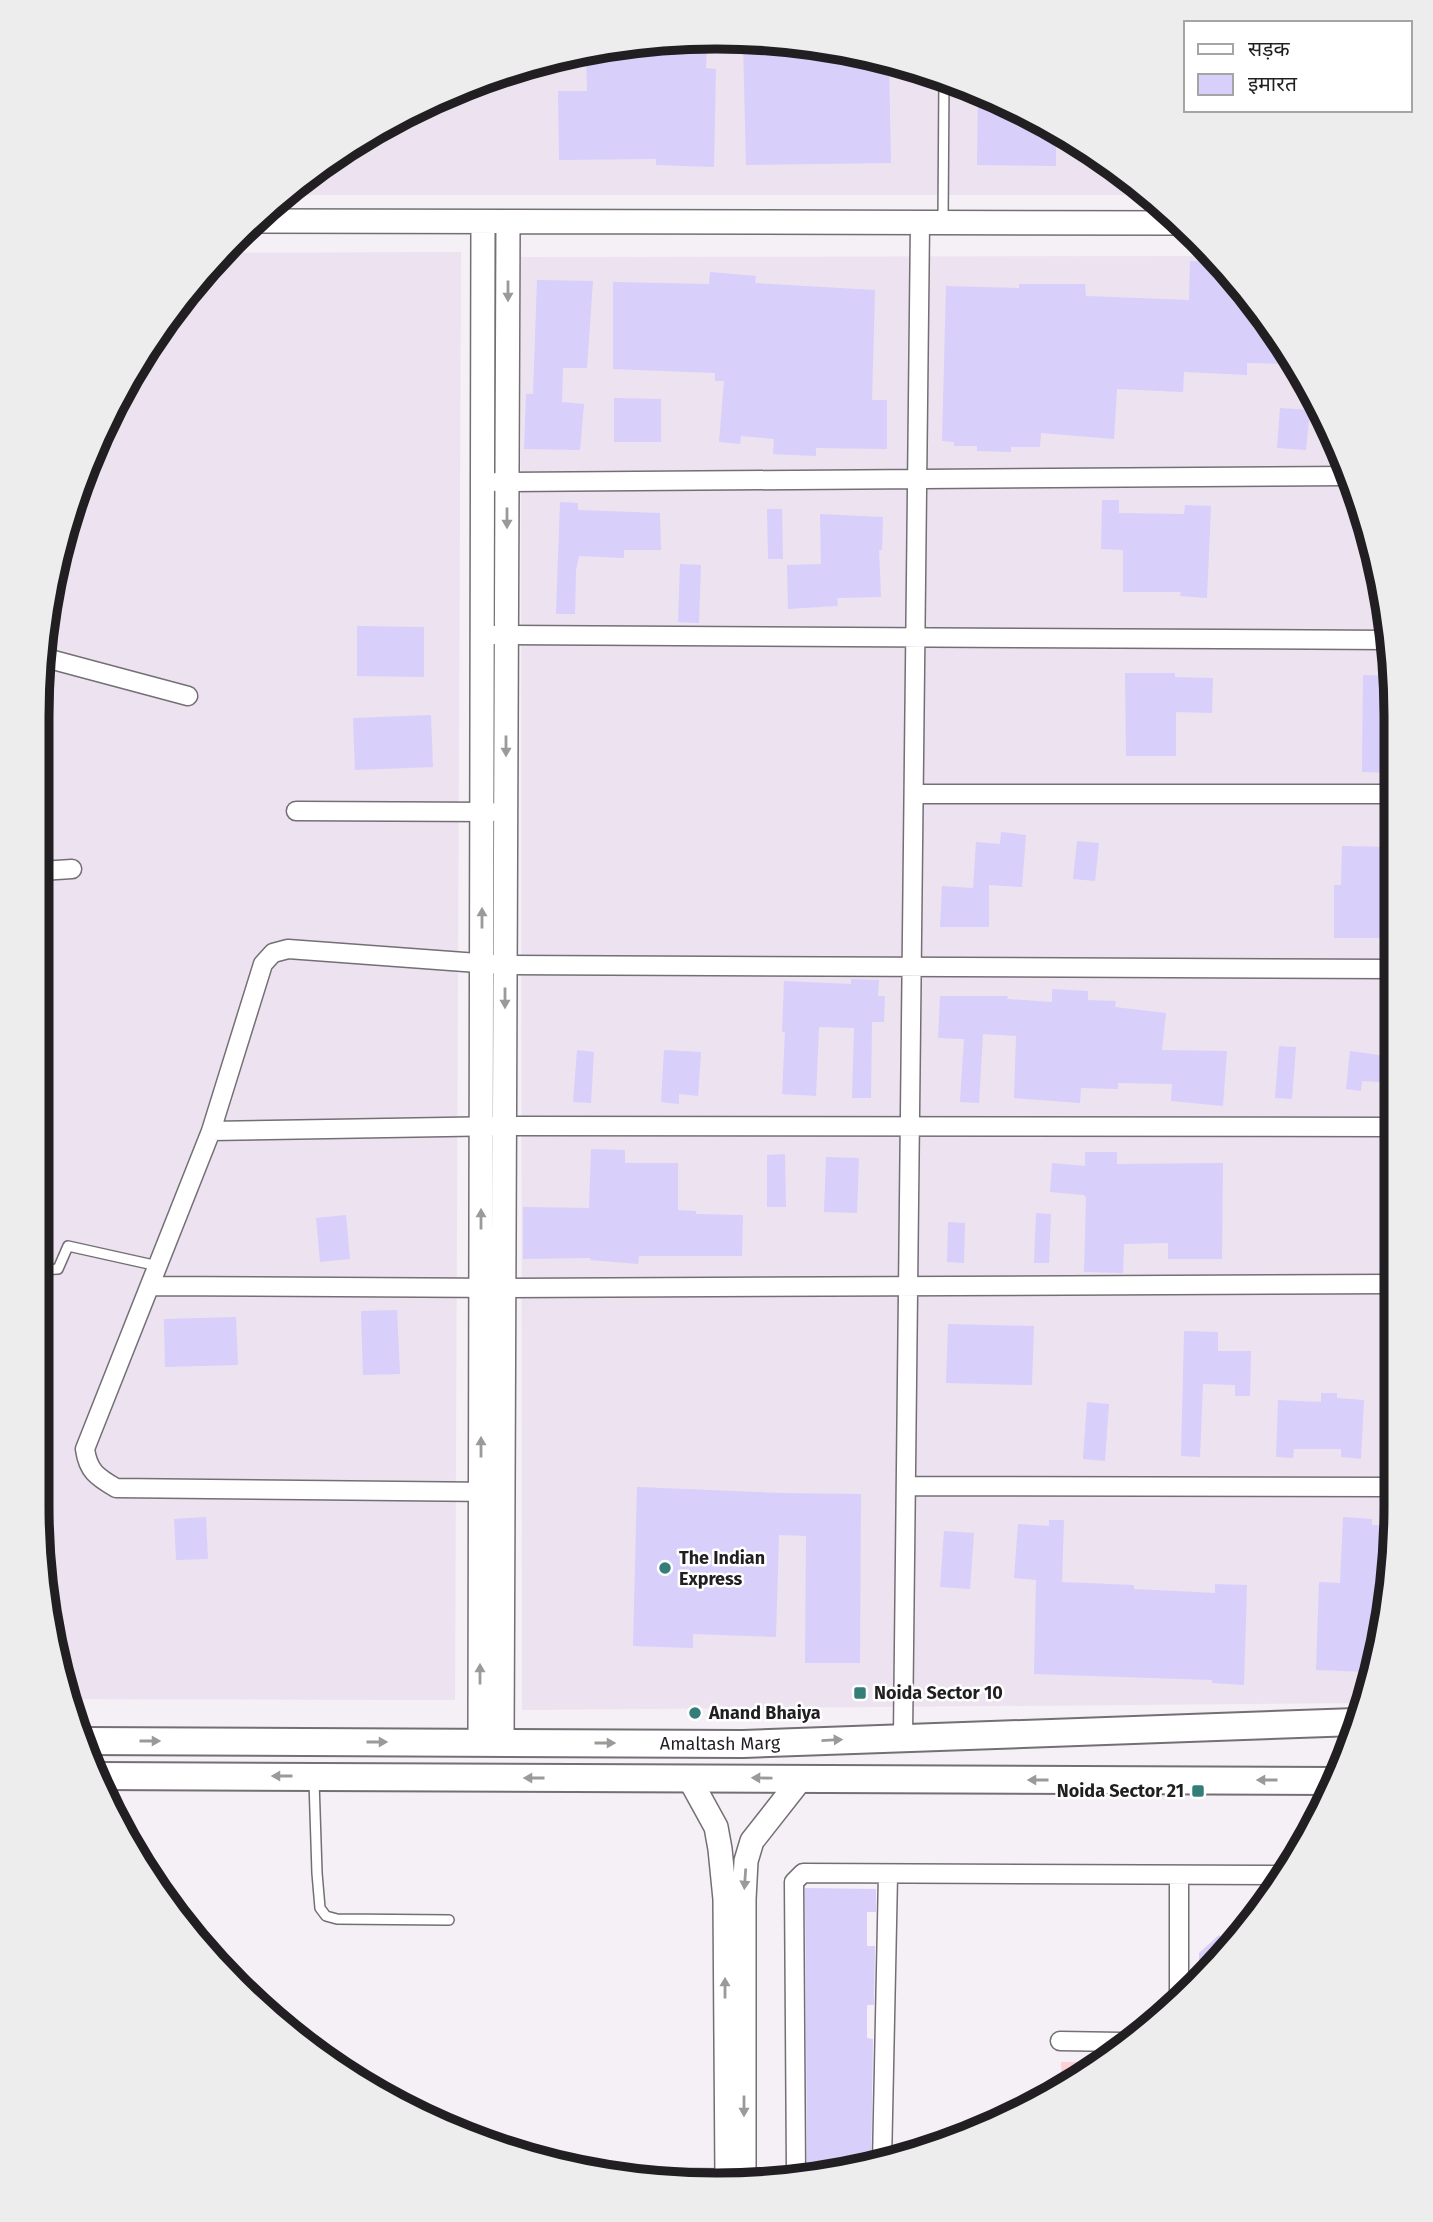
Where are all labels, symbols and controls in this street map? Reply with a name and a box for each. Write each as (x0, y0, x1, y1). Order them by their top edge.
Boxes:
legend (1184, 21, 1412, 112)
text: सड़क (1248, 36, 1290, 62)
text: इमारत (1248, 71, 1298, 97)
one-way arrow (502, 280, 513, 302)
one-way arrow (501, 507, 513, 529)
one-way arrow (500, 735, 512, 757)
one-way arrow (476, 907, 488, 929)
one-way arrow (499, 987, 511, 1009)
one-way arrow (475, 1208, 487, 1230)
one-way arrow (475, 1436, 487, 1458)
place label: The Indian Express (679, 1547, 765, 1590)
marker: The Indian Express (657, 1560, 673, 1576)
one-way arrow (474, 1663, 486, 1685)
place label: Noida Sector 10 (874, 1682, 1003, 1704)
marker: Noida Sector 10 (852, 1685, 868, 1701)
place label: Anand Bhaiya (708, 1702, 821, 1724)
marker: Anand Bhaiya (687, 1705, 703, 1721)
street label: Amaltash Marg (660, 1732, 781, 1755)
one-way arrow (821, 1734, 843, 1745)
one-way arrow (139, 1735, 161, 1747)
one-way arrow (366, 1736, 388, 1748)
one-way arrow (594, 1737, 616, 1749)
one-way arrow (271, 1770, 293, 1782)
one-way arrow (523, 1772, 545, 1784)
one-way arrow (750, 1772, 772, 1784)
one-way arrow (1027, 1774, 1049, 1786)
one-way arrow (1256, 1774, 1278, 1786)
place label: Noida Sector 21 (1057, 1780, 1184, 1802)
marker: Noida Sector 21 (1190, 1783, 1206, 1799)
one-way arrow (739, 1868, 750, 1890)
one-way arrow (719, 1976, 731, 1998)
one-way arrow (738, 2096, 750, 2118)

